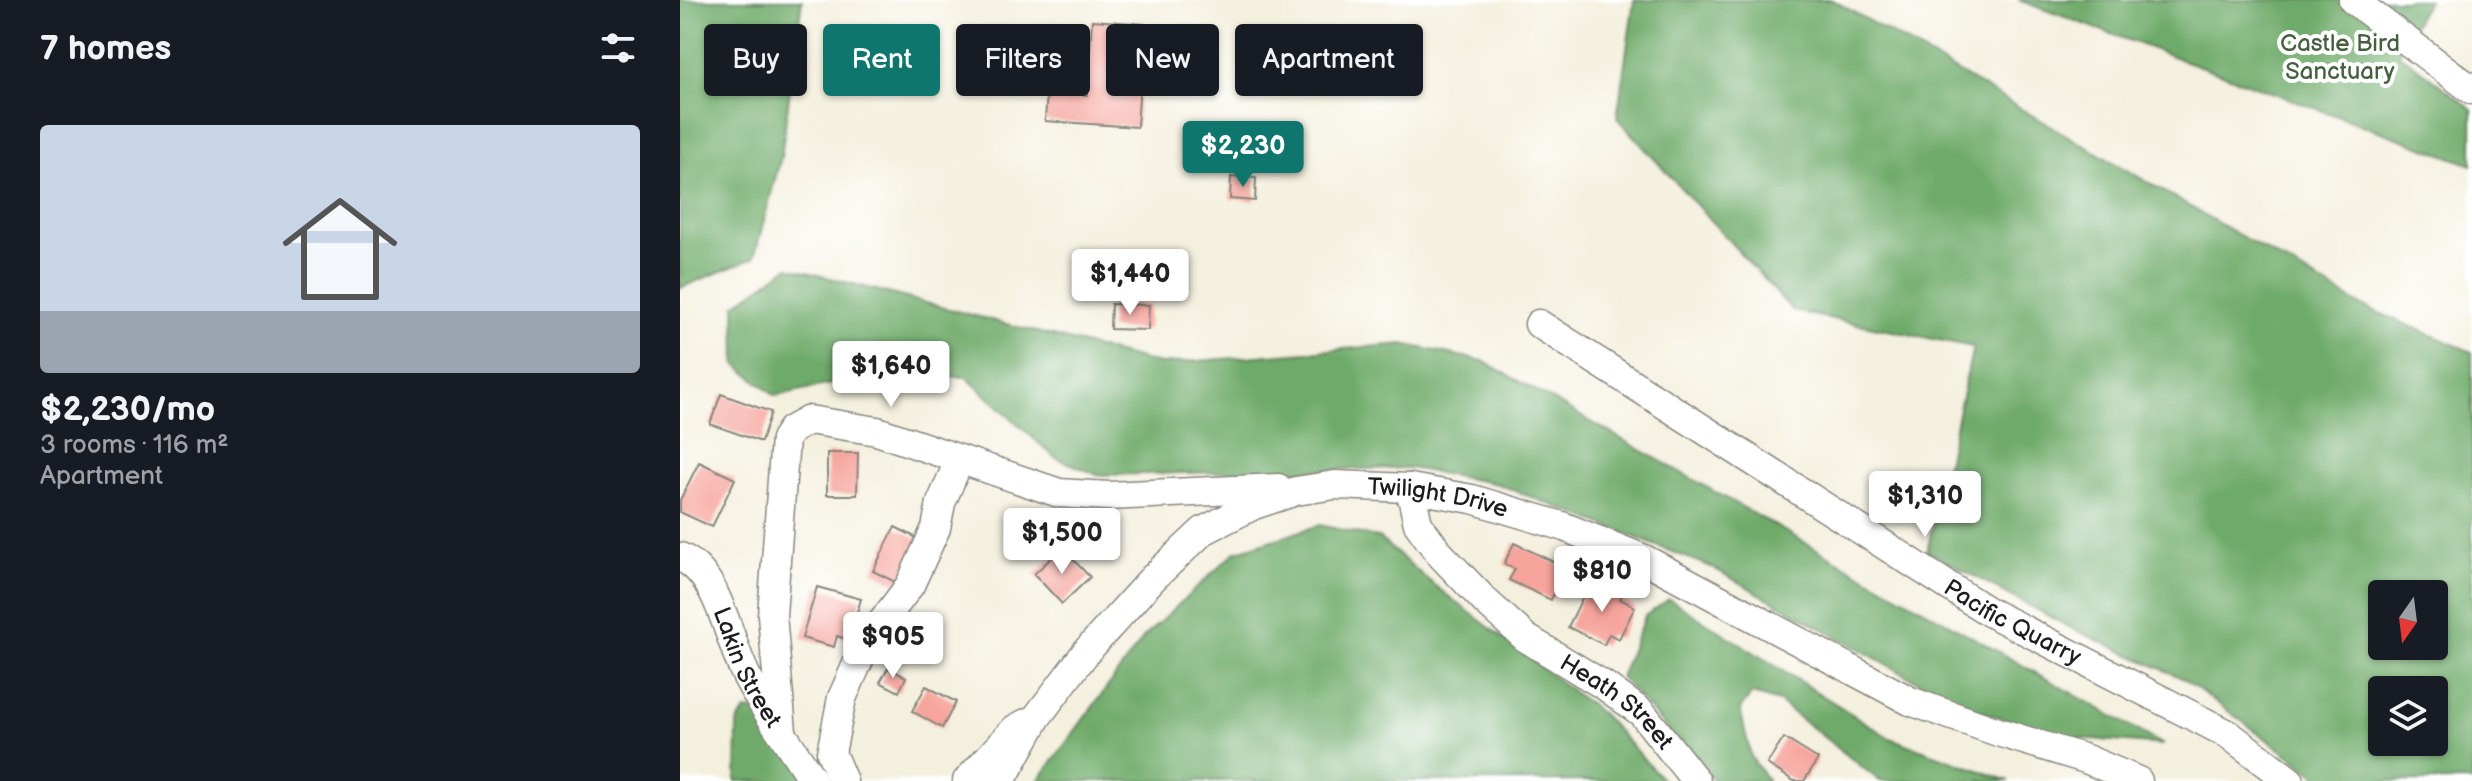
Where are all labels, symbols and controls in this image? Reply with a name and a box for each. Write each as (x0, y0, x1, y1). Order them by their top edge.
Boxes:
chip: Buy (704, 24, 807, 96)
chip: Rent (823, 24, 940, 96)
chip: Filters (956, 24, 1090, 96)
chip: New (1106, 24, 1219, 96)
chip: Apartment (1235, 24, 1423, 96)
icon: filters (596, 26, 640, 70)
text: 7 homes (40, 28, 171, 69)
park label: Castle Bird Sanctuary (2280, 29, 2400, 86)
pin: $2,230 (1178, 121, 1308, 189)
text: $2,230 (1201, 131, 1285, 162)
icon: home (268, 177, 412, 321)
pin: $1,440 (1065, 249, 1195, 317)
text: $1,440 (1090, 259, 1170, 290)
pin: $1,640 (826, 341, 956, 409)
text: $1,640 (850, 351, 932, 382)
text: $2,230/mo (40, 389, 215, 430)
text: 3 rooms · 116 m² (40, 430, 229, 461)
text: Apartment (40, 461, 163, 492)
pin: $1,310 (1860, 471, 1990, 539)
street label: Twilight Drive (1367, 472, 1512, 524)
text: $1,310 (1887, 481, 1963, 512)
pin: $1,500 (997, 508, 1127, 576)
text: $1,500 (1021, 518, 1103, 549)
pin: $810 (1555, 546, 1649, 614)
text: $810 (1572, 556, 1632, 587)
street label: Pacific Quarry (1939, 573, 2086, 671)
north arrow (2368, 580, 2448, 660)
map controls (2368, 580, 2448, 756)
street label: Lakin Street (707, 603, 788, 733)
pin: $905 (846, 612, 940, 680)
text: $905 (861, 622, 925, 653)
street label: Heath Street (1555, 648, 1680, 756)
button: layers (2368, 676, 2448, 756)

